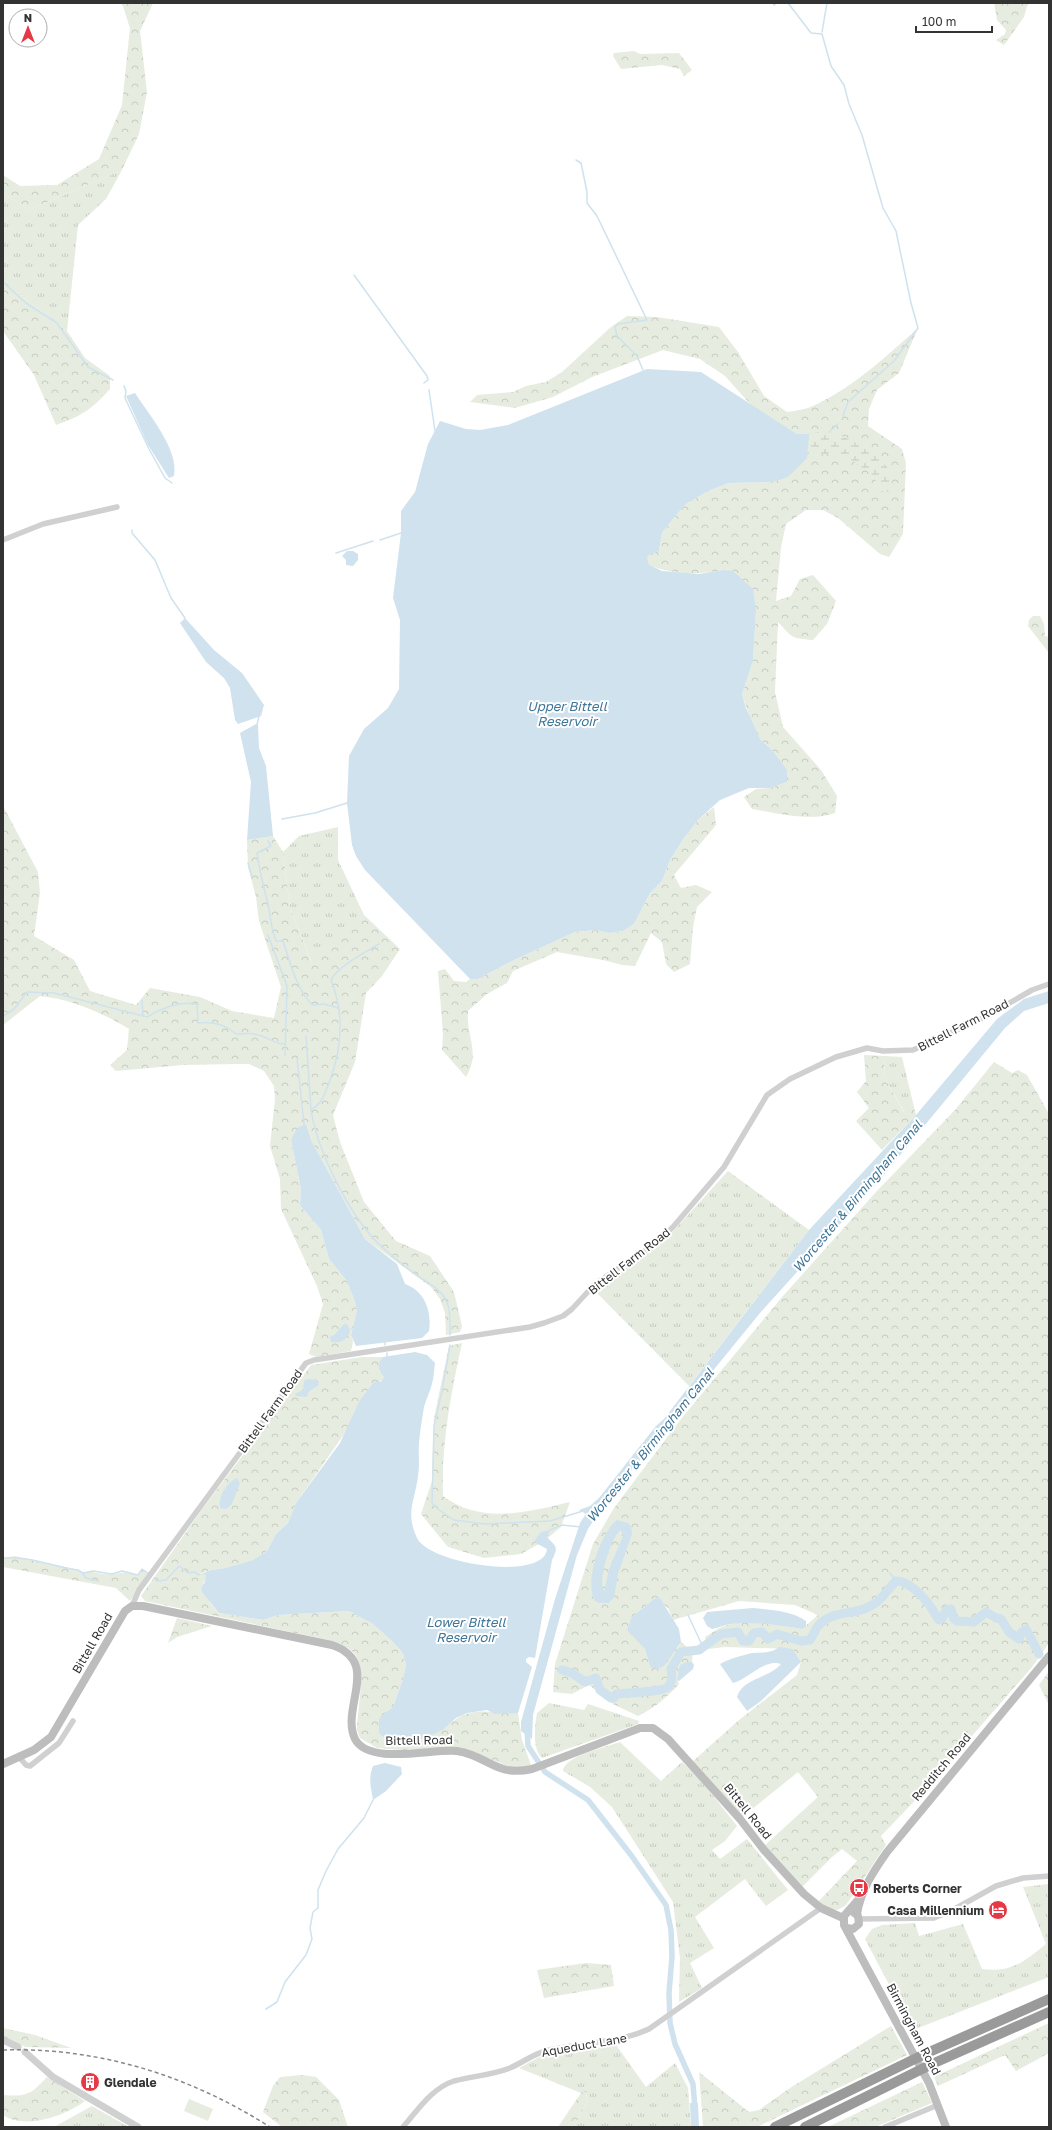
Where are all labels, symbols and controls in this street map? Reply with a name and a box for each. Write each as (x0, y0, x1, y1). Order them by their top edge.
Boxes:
north arrow (8, 8, 48, 48)
scale bar (916, 8, 992, 34)
text: N (24, 11, 32, 24)
text: 100 m (922, 14, 956, 29)
water label: Upper Bittell Reservoir (527, 698, 608, 729)
street label: Bittell Farm Road (915, 996, 1011, 1054)
water label: Worcester & Birmingham Canal (789, 1116, 926, 1275)
street label: Bittell Farm Road (585, 1224, 673, 1298)
water label: Worcester & Birmingham Canal (583, 1364, 718, 1525)
street label: Bittell Farm Road (235, 1366, 305, 1456)
street label: Bittell Road (69, 1610, 115, 1676)
water label: Lower Bittell Reservoir (426, 1614, 507, 1645)
street label: Redditch Road (908, 1730, 974, 1804)
street label: Bittell Road (385, 1732, 453, 1748)
street label: Bittell Road (721, 1780, 775, 1842)
bus stop icon: Roberts Corner (848, 1877, 870, 1899)
place label: Roberts Corner (873, 1881, 962, 1896)
hotel icon: Casa Millennium (987, 1899, 1009, 1921)
place label: Casa Millennium (887, 1903, 984, 1918)
street label: Birmingham Road (884, 1981, 944, 2077)
street label: Aqueduct Lane (540, 2030, 628, 2060)
building icon: Glendale (79, 2071, 101, 2093)
place label: Glendale (104, 2075, 157, 2090)

